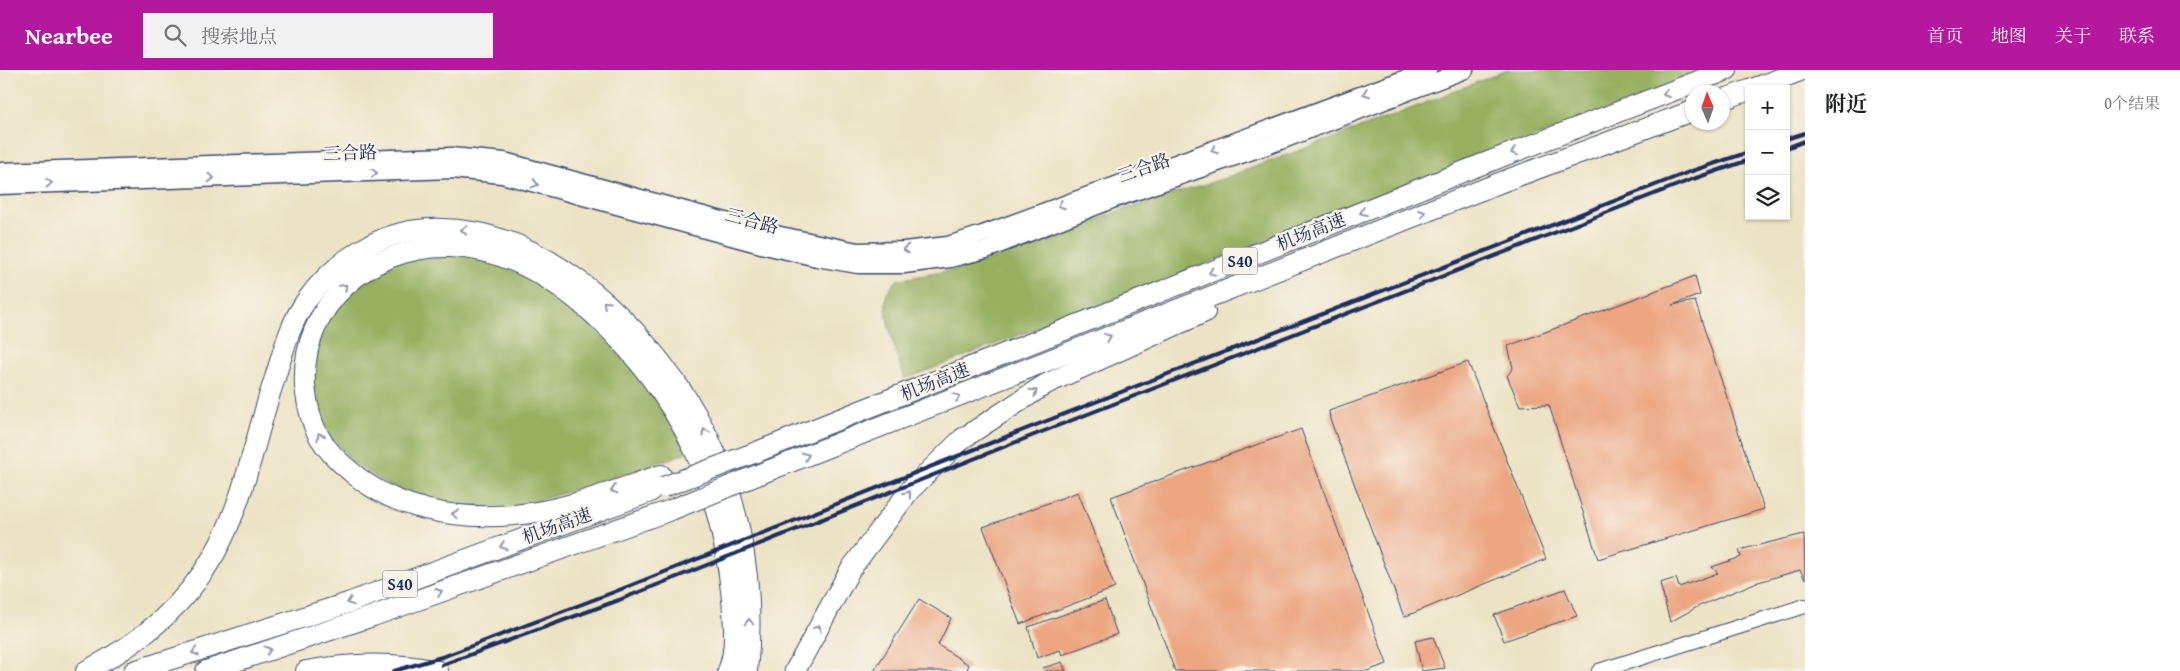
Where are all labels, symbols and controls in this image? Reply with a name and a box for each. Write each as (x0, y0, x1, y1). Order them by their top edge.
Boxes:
search box (143, 13, 493, 58)
text: Nearbee (25, 18, 113, 53)
icon: search (161, 21, 189, 49)
text: 搜索地点 (201, 22, 277, 50)
text: 首页 (1927, 22, 1963, 49)
text: 地图 (1991, 22, 2027, 49)
text: 关于 (2055, 22, 2091, 49)
text: 联系 (2119, 22, 2155, 49)
north arrow (1685, 85, 1730, 130)
map controls (1745, 85, 1790, 220)
button: + (1745, 85, 1790, 130)
one-way arrow (1363, 87, 1371, 97)
one-way arrow (1662, 88, 1670, 98)
text: 附近 (1825, 88, 1867, 119)
text: 0个结果 (2104, 91, 2160, 115)
button: − (1745, 130, 1790, 175)
street label: 三合路 (323, 138, 377, 167)
one-way arrow (1210, 144, 1219, 154)
street label: 三合路 (1114, 146, 1174, 189)
one-way arrow (1510, 146, 1519, 156)
one-way arrow (370, 167, 378, 178)
one-way arrow (207, 172, 215, 183)
button: layers (1745, 175, 1790, 220)
one-way arrow (45, 178, 53, 189)
one-way arrow (530, 178, 539, 189)
one-way arrow (1057, 199, 1066, 209)
street label: 三合路 (723, 200, 782, 241)
street label: 机场高速 (1272, 206, 1349, 258)
one-way arrow (1359, 206, 1368, 216)
one-way arrow (1417, 209, 1426, 220)
one-way arrow (460, 225, 468, 236)
one-way arrow (902, 244, 910, 255)
road number: S40 (1222, 248, 1258, 275)
one-way arrow (1208, 266, 1217, 276)
one-way arrow (338, 284, 347, 293)
one-way arrow (603, 301, 612, 310)
one-way arrow (1103, 333, 1112, 343)
street label: 机场高速 (896, 356, 973, 408)
one-way arrow (1028, 389, 1037, 398)
one-way arrow (952, 392, 961, 403)
one-way arrow (701, 428, 711, 437)
one-way arrow (316, 433, 326, 442)
one-way arrow (801, 452, 809, 462)
one-way arrow (611, 485, 619, 495)
one-way arrow (902, 490, 911, 499)
street label: 机场高速 (518, 501, 595, 551)
one-way arrow (451, 510, 460, 520)
one-way arrow (499, 540, 507, 550)
road number: S40 (382, 570, 418, 598)
one-way arrow (434, 588, 443, 598)
one-way arrow (346, 596, 355, 606)
one-way arrow (744, 618, 754, 626)
one-way arrow (812, 625, 822, 634)
one-way arrow (192, 646, 200, 656)
one-way arrow (264, 646, 272, 656)

